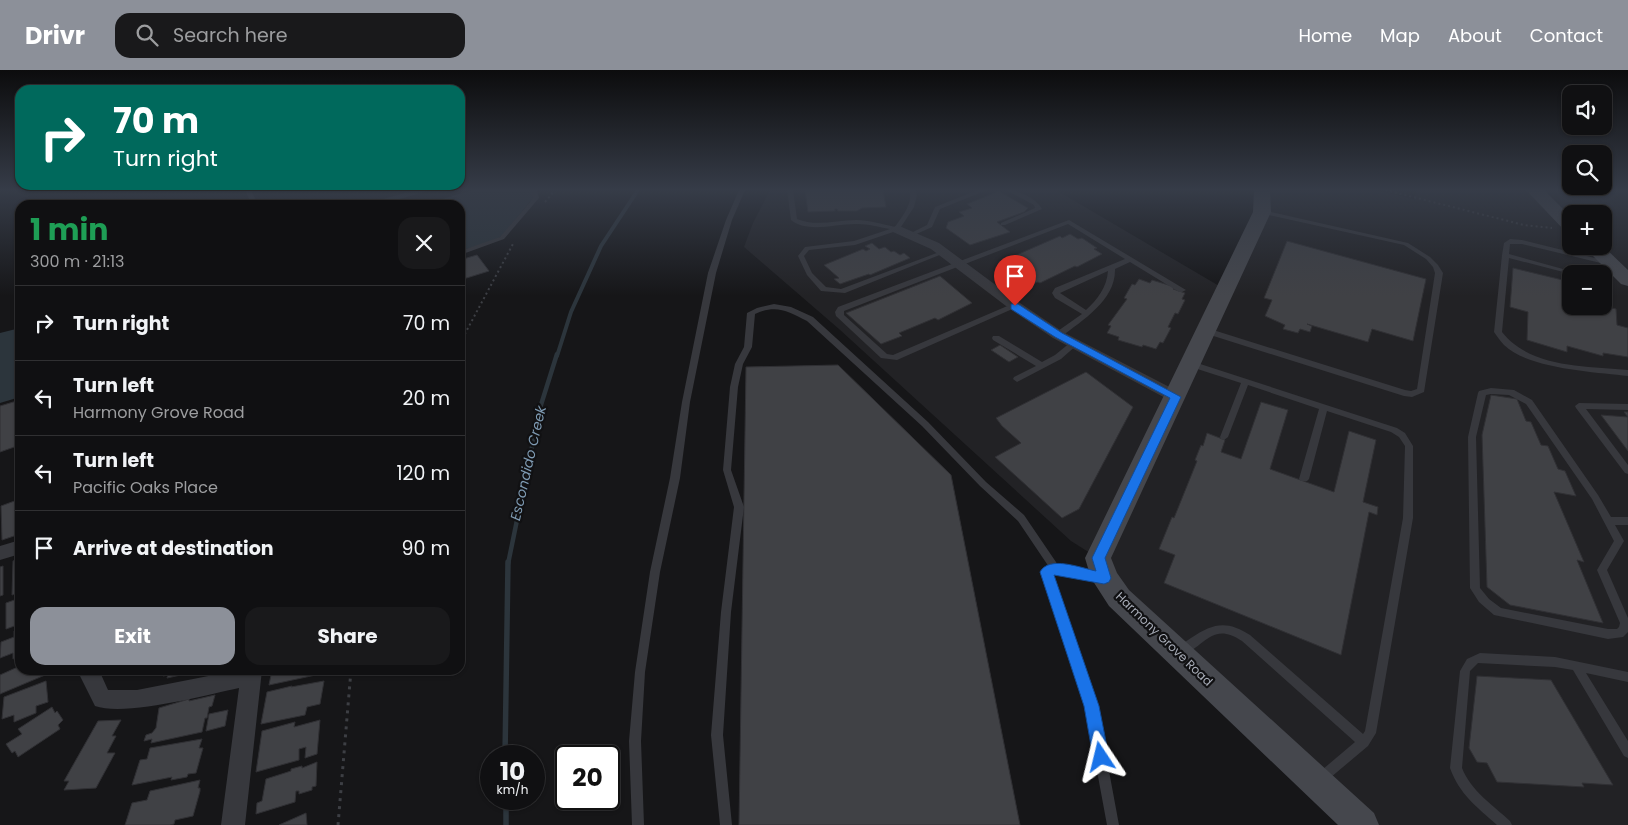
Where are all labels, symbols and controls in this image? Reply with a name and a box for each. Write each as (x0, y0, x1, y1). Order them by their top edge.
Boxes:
search box (115, 13, 465, 58)
text: Drivr (25, 19, 85, 52)
icon: search (133, 21, 161, 49)
text: Search here (173, 22, 288, 49)
text: Home (1298, 23, 1352, 48)
text: Map (1380, 23, 1420, 48)
text: About (1448, 23, 1502, 48)
text: Contact (1530, 23, 1603, 48)
map controls (1562, 85, 1612, 315)
button: sound (1562, 85, 1612, 135)
text: 70 m (113, 96, 199, 145)
icon: right (30, 105, 95, 170)
text: Turn right (113, 143, 218, 174)
button: search (1562, 145, 1612, 195)
button: + (1562, 205, 1612, 255)
text: 1 min (30, 208, 108, 251)
button: close (398, 217, 450, 269)
text: 300 m · 21:13 (30, 250, 124, 273)
pin (994, 255, 1036, 306)
icon: arrive (1001, 262, 1029, 290)
button: − (1562, 265, 1612, 315)
icon: right (30, 309, 58, 337)
text: Turn right (73, 310, 169, 337)
text: 70 m (403, 310, 450, 337)
text: Turn left (73, 372, 154, 399)
icon: left (30, 384, 58, 412)
text: 20 m (402, 385, 450, 412)
text: Harmony Grove Road (73, 401, 245, 424)
water label: Escondido Creek (505, 403, 551, 522)
text: Turn left (73, 447, 154, 474)
icon: left (30, 459, 58, 487)
text: 120 m (396, 460, 450, 487)
text: Pacific Oaks Place (73, 476, 218, 499)
icon: arrive (30, 534, 58, 562)
text: Arrive at destination (73, 535, 274, 562)
text: 90 m (401, 535, 450, 562)
street label: Harmony Grove Road (1112, 588, 1217, 689)
button: Exit (30, 607, 235, 665)
button: Share (245, 607, 450, 665)
position arrow (1074, 730, 1126, 782)
speed limit sign: 20 (555, 745, 620, 810)
text: 10 (500, 754, 525, 789)
text: km/h (497, 781, 528, 798)

